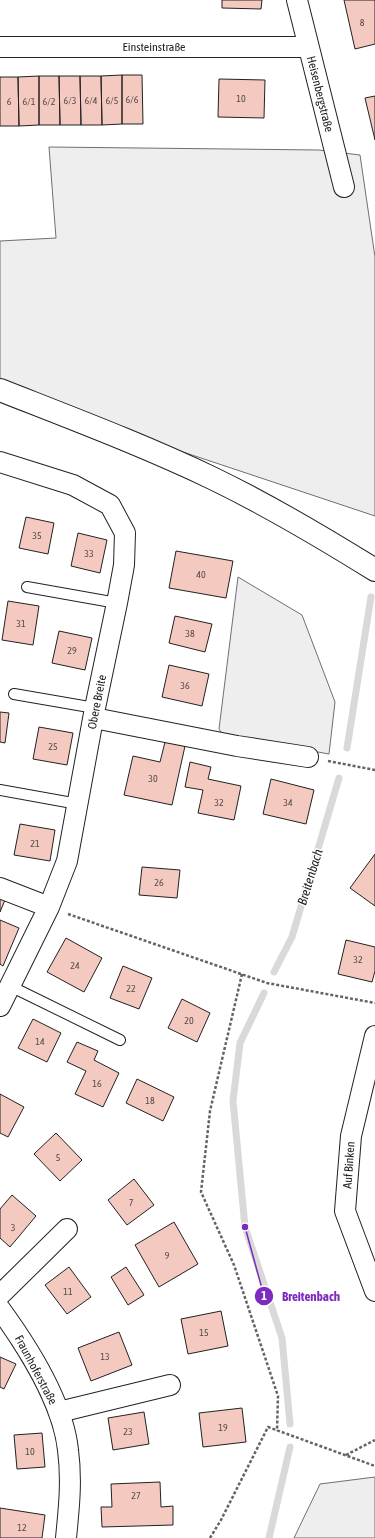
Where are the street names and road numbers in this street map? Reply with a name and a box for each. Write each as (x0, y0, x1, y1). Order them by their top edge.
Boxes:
street label: Einsteinstraße (123, 40, 185, 54)
street label: Heisenbergstraße (304, 55, 336, 133)
street label: Obere Breite (85, 674, 109, 730)
street label: Auf Binken (340, 1141, 358, 1189)
street label: Fraunhoferstraße (12, 1333, 60, 1407)

